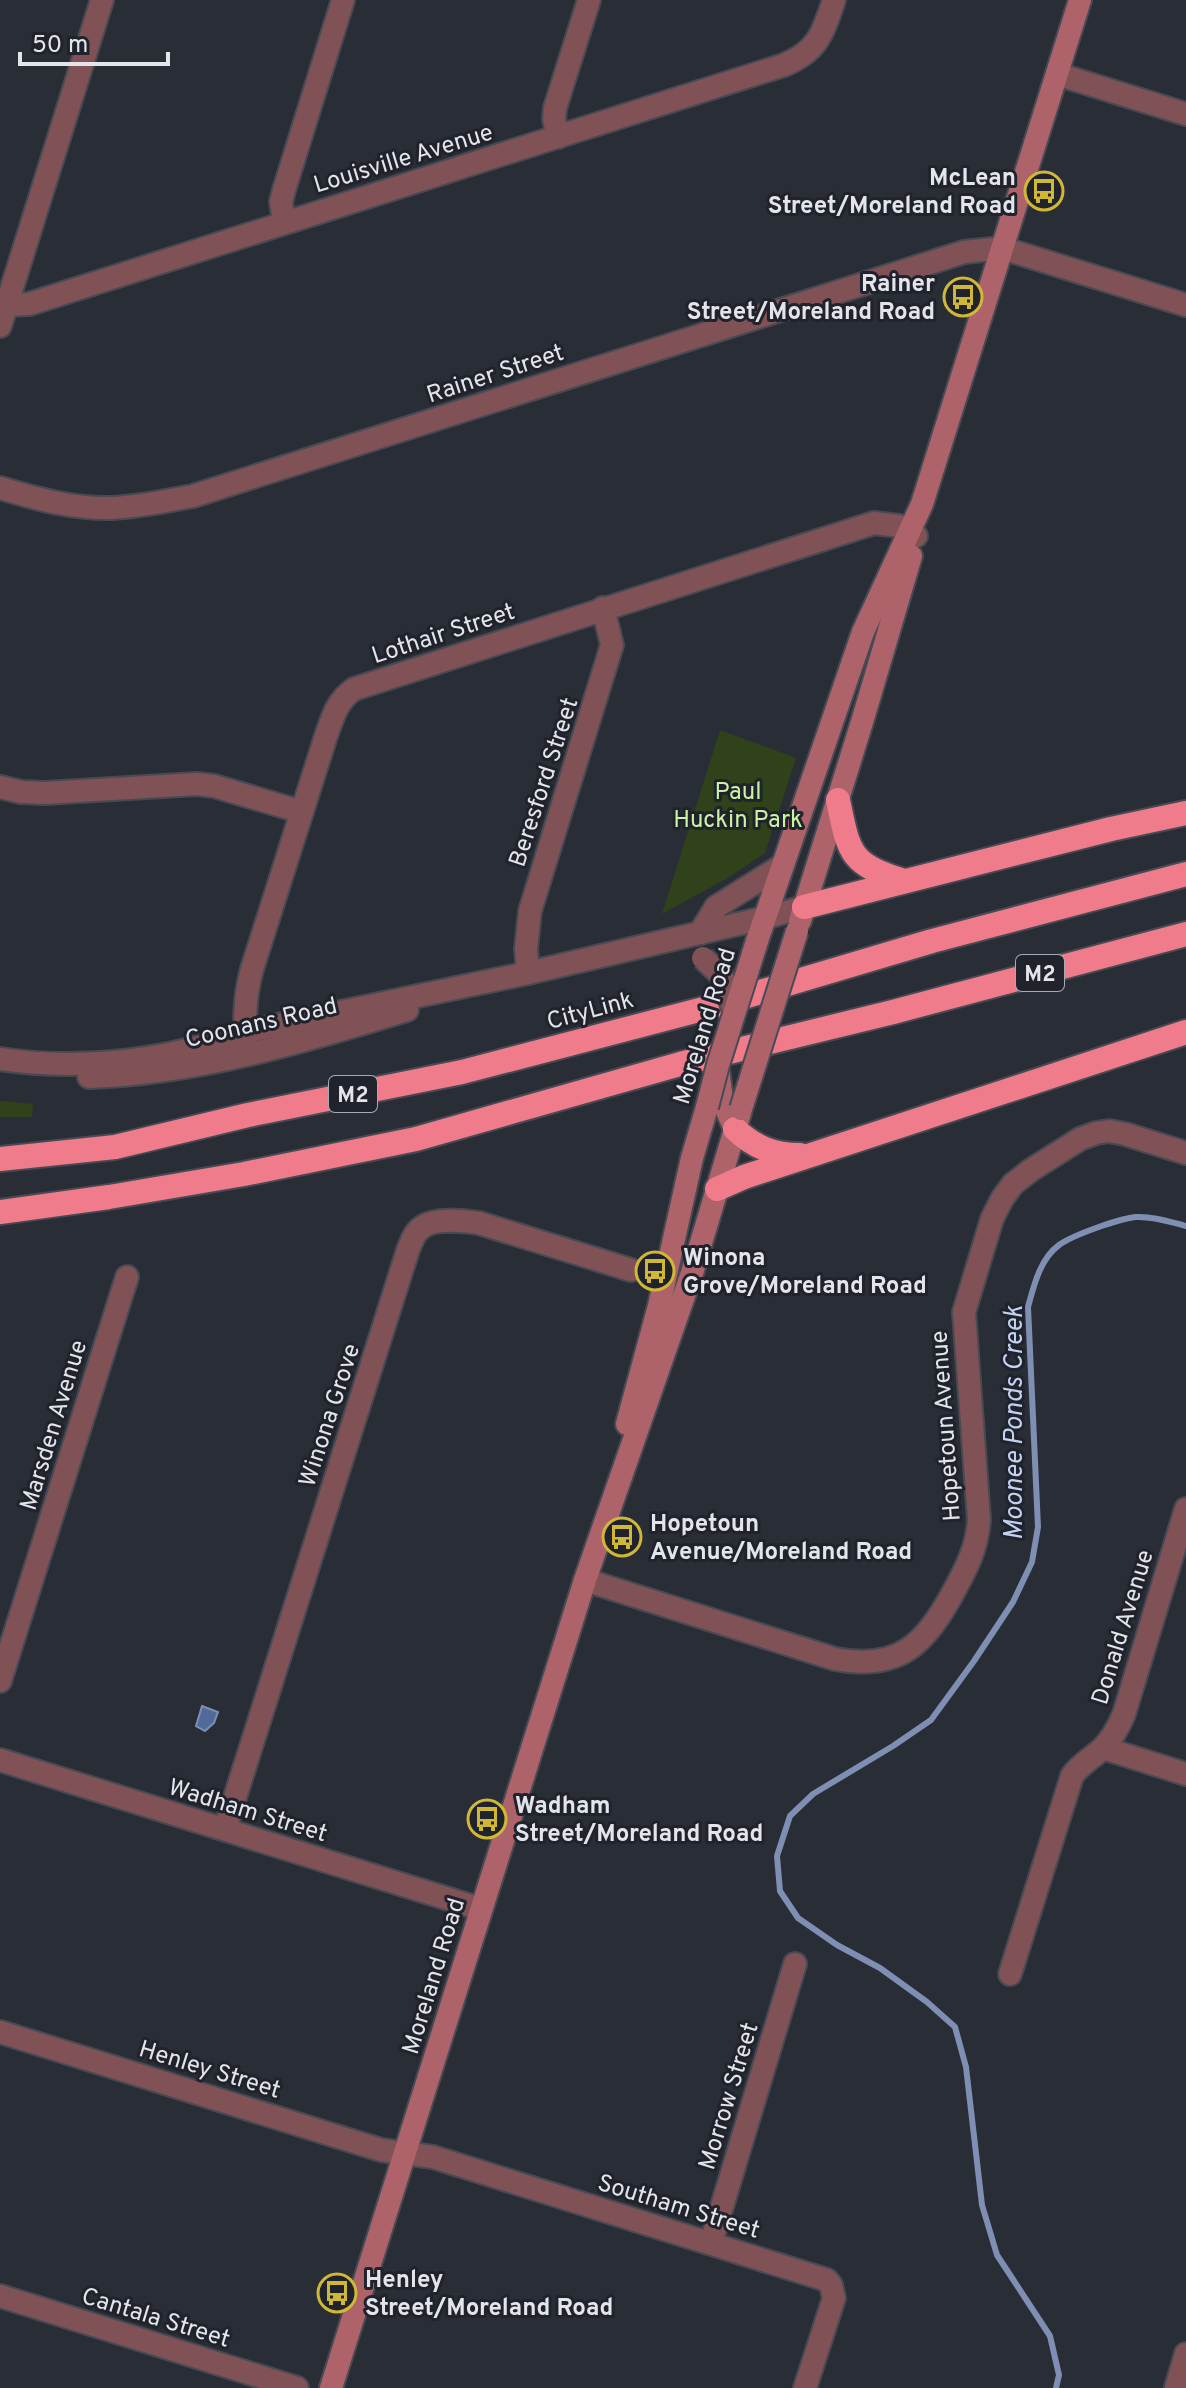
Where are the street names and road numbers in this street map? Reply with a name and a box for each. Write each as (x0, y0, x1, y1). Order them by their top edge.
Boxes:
street label: Louisville Avenue (310, 118, 497, 201)
street label: Rainer Street (423, 339, 568, 411)
street label: Lothair Street (368, 598, 519, 672)
street label: Beresford Street (503, 694, 586, 871)
street label: Moreland Road (668, 945, 744, 1108)
road number: M2 (1016, 955, 1064, 991)
street label: CityLink (544, 986, 637, 1038)
street label: Coonans Road (182, 992, 340, 1056)
road number: M2 (329, 1076, 377, 1112)
street label: Hopetoun Avenue (925, 1330, 969, 1522)
street label: Marsden Avenue (15, 1337, 95, 1514)
street label: Winona Grove (294, 1340, 368, 1491)
street label: Donald Avenue (1086, 1547, 1162, 1709)
street label: Wadham Street (164, 1773, 331, 1850)
street label: Moreland Road (397, 1895, 473, 2058)
street label: Morrow Street (693, 2019, 767, 2174)
street label: Henley Street (135, 2035, 284, 2107)
street label: Southam Street (594, 2169, 763, 2247)
street label: Cantala Street (78, 2282, 233, 2356)

